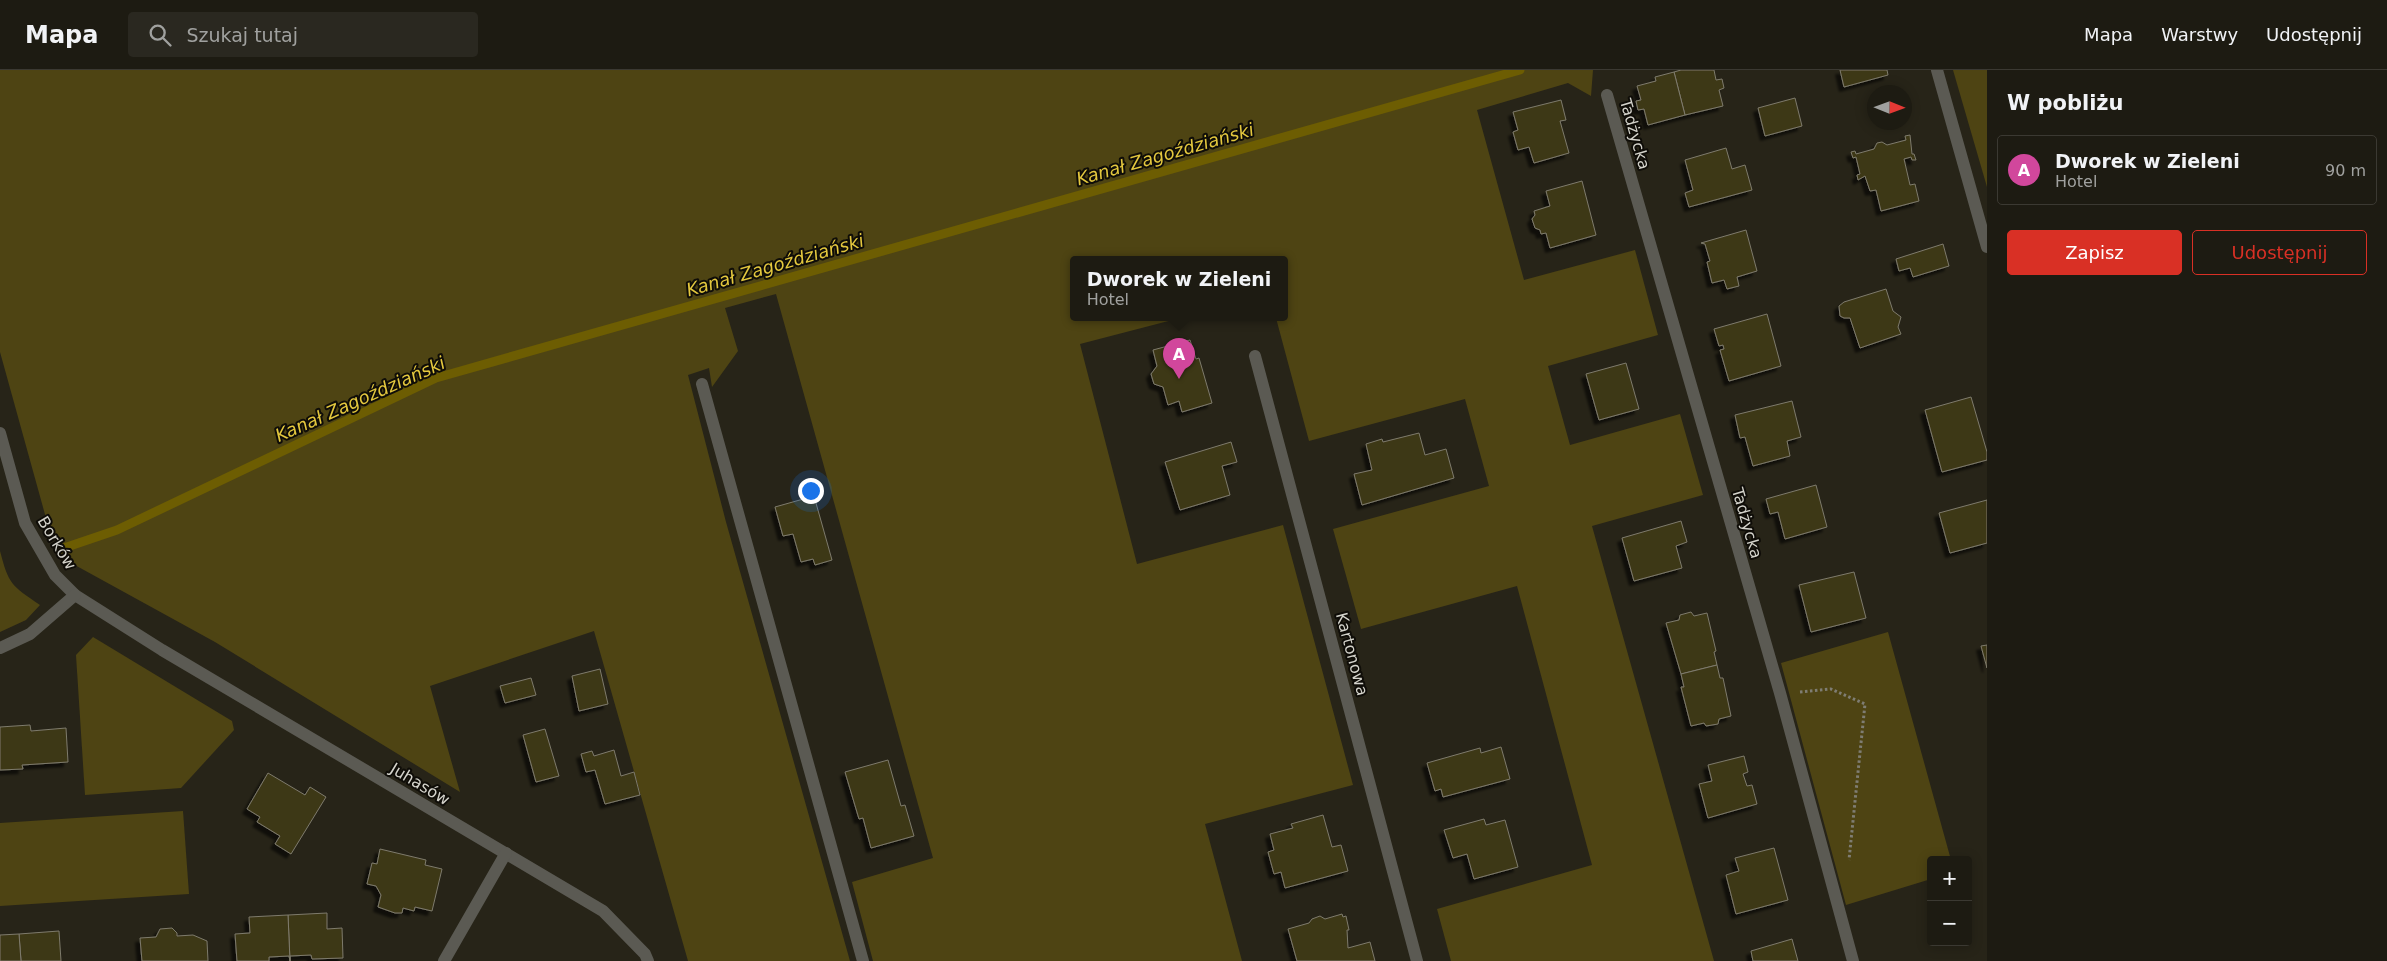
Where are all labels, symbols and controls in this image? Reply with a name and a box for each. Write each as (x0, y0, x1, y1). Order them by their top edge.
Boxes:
search box (128, 12, 478, 57)
text: Mapa (25, 21, 98, 49)
icon: search (146, 21, 174, 49)
text: Szukaj tutaj (186, 24, 298, 46)
text: Mapa (2084, 24, 2133, 45)
text: Warstwy (2161, 24, 2238, 45)
text: Udostępnij (2266, 24, 2362, 45)
north arrow (1867, 85, 1912, 130)
text: W pobliżu (2007, 91, 2124, 115)
street label: Tadżycka (1616, 96, 1654, 171)
water label: Kanał Zagoździański (1074, 119, 1256, 189)
text: Dworek w Zieleni (2055, 150, 2240, 172)
text: A (2018, 161, 2030, 180)
text: 90 m (2325, 161, 2366, 180)
text: Hotel (2055, 172, 2097, 191)
water label: Kanał Zagoździański (684, 230, 866, 300)
button: Zapisz (2007, 230, 2182, 275)
button: Udostępnij (2192, 230, 2367, 275)
popup (1070, 256, 1288, 321)
text: Dworek w Zieleni (1087, 268, 1271, 290)
text: Hotel (1087, 290, 1129, 309)
pin: A (1163, 338, 1195, 379)
water label: Kanał Zagoździański (272, 352, 448, 446)
your location (798, 478, 824, 504)
street label: Tadżycka (1728, 485, 1766, 560)
street label: Borków (34, 513, 80, 573)
street label: Kartonowa (1332, 610, 1372, 698)
street label: Juhasów (386, 758, 453, 809)
map controls (1927, 856, 1972, 946)
button: + (1927, 856, 1972, 901)
button: − (1927, 901, 1972, 946)

